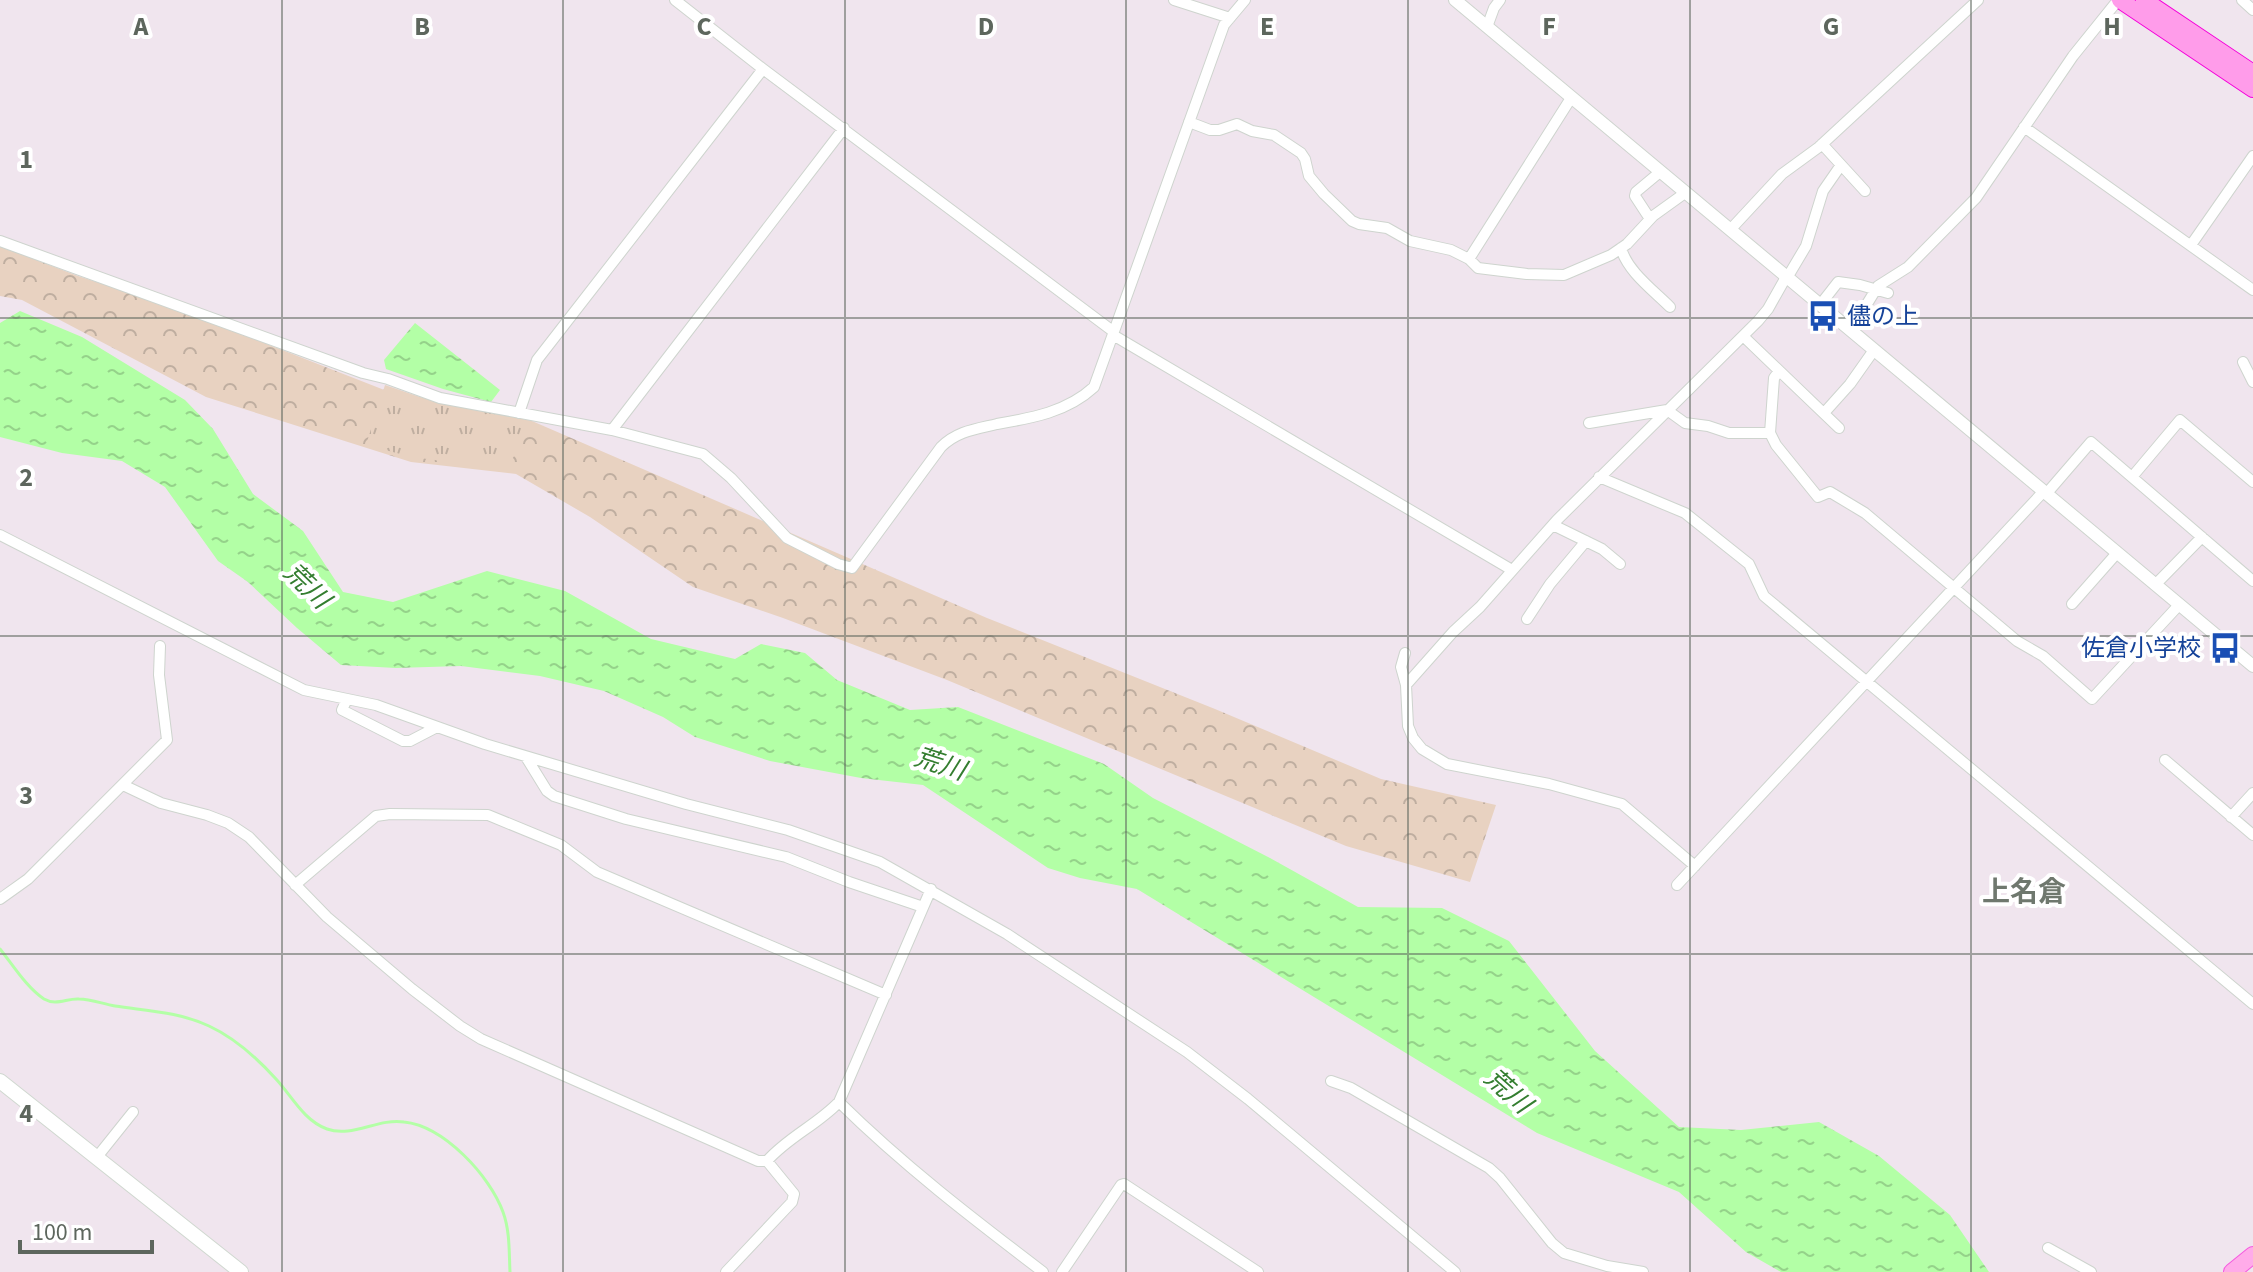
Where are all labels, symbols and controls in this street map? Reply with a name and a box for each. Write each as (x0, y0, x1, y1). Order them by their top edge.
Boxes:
text: A (133, 8, 150, 45)
text: B (414, 8, 430, 45)
text: C (696, 8, 712, 45)
text: D (978, 8, 994, 45)
text: E (1260, 8, 1274, 45)
text: F (1542, 8, 1556, 45)
text: G (1823, 8, 1839, 45)
text: H (2103, 8, 2121, 45)
text: 1 (19, 141, 33, 178)
bus stop icon: 儘の上 (1806, 299, 1840, 333)
place label: 儘の上 (1847, 299, 1919, 334)
text: 2 (19, 459, 33, 496)
water label: 荒川 (275, 555, 341, 619)
place label: 佐倉小学校 (2081, 631, 2201, 666)
bus stop icon: 佐倉小学校 (2208, 631, 2242, 665)
water label: 荒川 (910, 738, 973, 791)
text: 3 (19, 777, 33, 814)
district label: 上名倉 (1982, 872, 2066, 912)
water label: 荒川 (1476, 1060, 1542, 1124)
text: 4 (19, 1095, 33, 1132)
scale bar (20, 1204, 152, 1254)
text: 100 m (32, 1215, 92, 1250)

